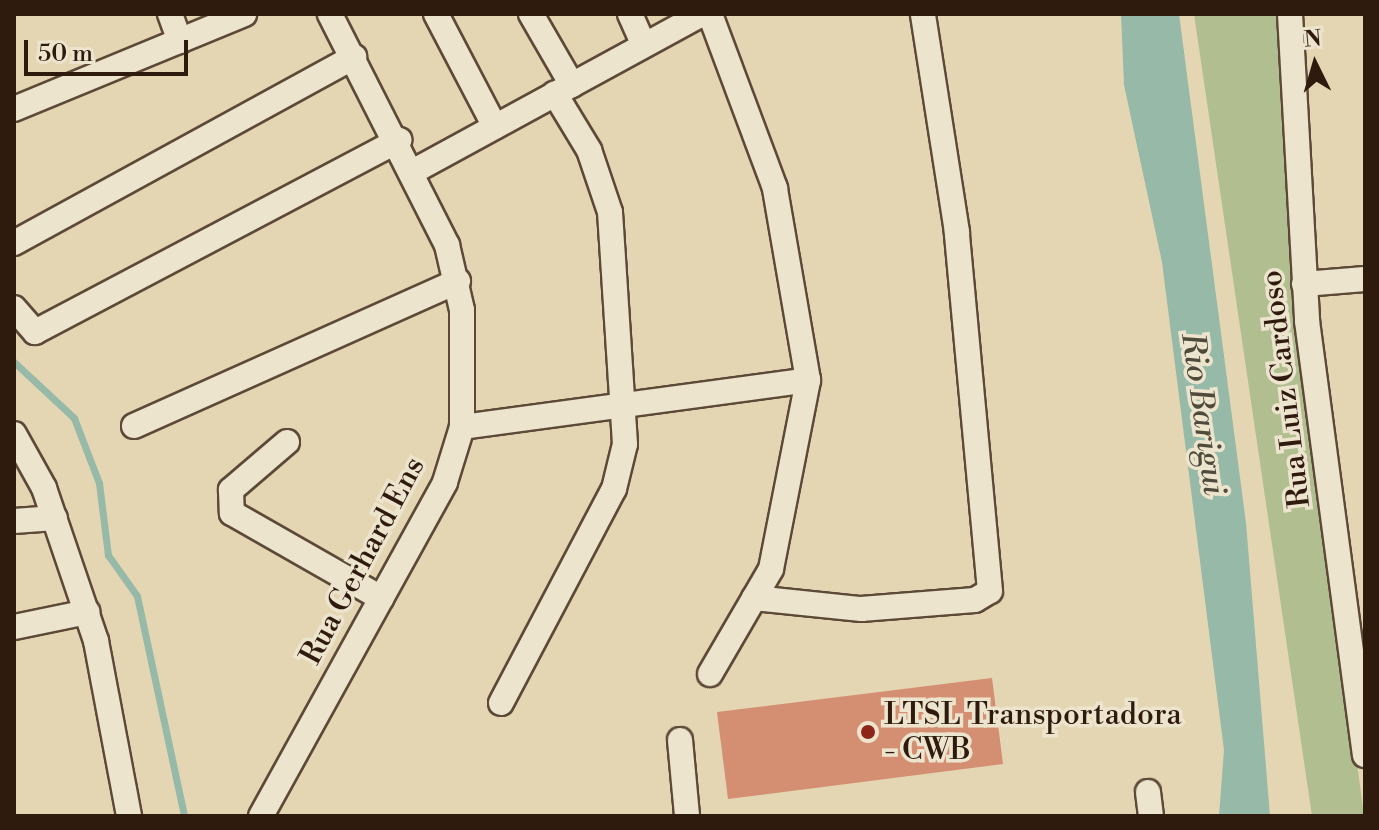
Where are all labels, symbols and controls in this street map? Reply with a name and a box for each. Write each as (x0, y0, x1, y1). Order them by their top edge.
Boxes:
scale bar (28, 24, 192, 74)
north arrow (1275, 24, 1355, 104)
text: N (1303, 25, 1323, 54)
text: 50 m (38, 39, 93, 69)
street label: Rua Luiz Cardoso (1254, 268, 1318, 510)
water label: Rio Barigui (1173, 330, 1233, 498)
street label: Rua Gerhard Ens (293, 451, 433, 671)
place label: LTSL Transportadora - CWB (884, 697, 1182, 768)
marker: LTSL Transportadora - CWB (859, 723, 877, 741)

